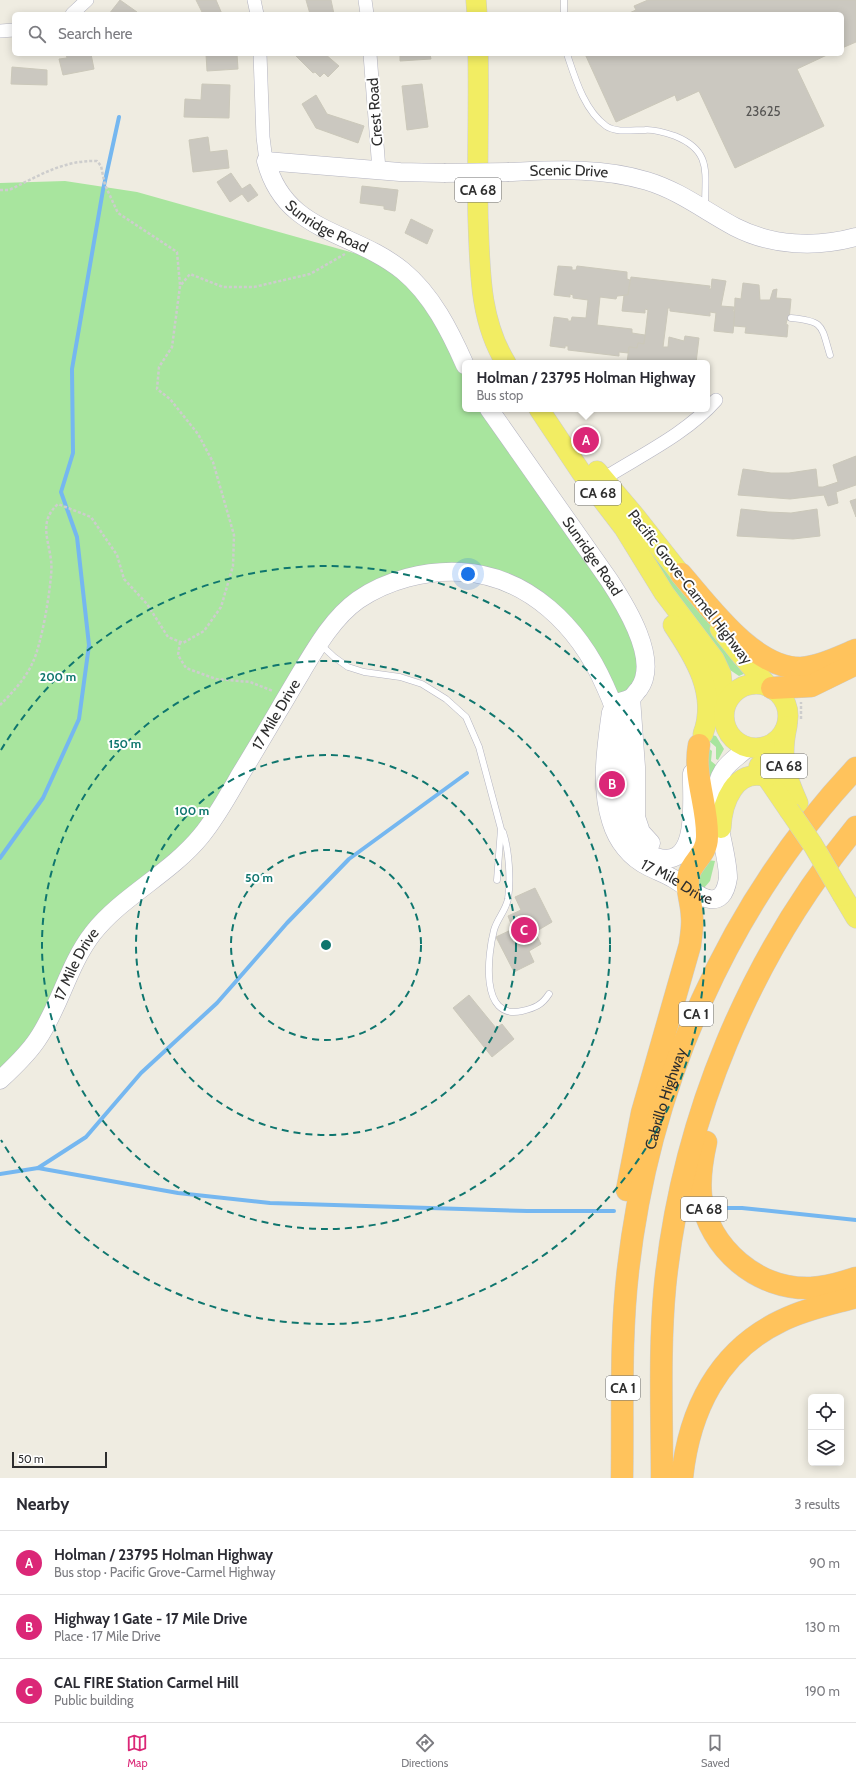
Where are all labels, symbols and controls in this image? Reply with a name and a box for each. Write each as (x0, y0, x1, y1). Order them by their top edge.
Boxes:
search box (12, 12, 844, 56)
icon: search (26, 23, 48, 45)
text: Search here (58, 25, 133, 43)
street label: Crest Road (364, 77, 386, 147)
house number: 23625 (745, 103, 781, 119)
street label: Scenic Drive (529, 161, 610, 182)
road number: CA 68 (455, 178, 501, 202)
street label: Sunridge Road (281, 196, 371, 257)
popup (462, 360, 710, 412)
text: Holman / 23795 Holman Highway (476, 369, 696, 387)
text: Bus stop (476, 387, 523, 403)
pin: A (573, 425, 599, 455)
road number: CA 68 (575, 481, 621, 505)
street label: Pacific Grove-Carmel Highway (624, 506, 756, 668)
street label: Sunridge Road (559, 513, 626, 599)
your location (458, 564, 478, 584)
text: 200 m (40, 669, 76, 684)
street label: 17 Mile Drive (248, 676, 304, 753)
text: 150 m (109, 736, 141, 751)
road number: CA 68 (761, 754, 807, 778)
pin: B (599, 769, 625, 799)
text: 100 m (175, 803, 209, 818)
street label: 17 Mile Drive (637, 855, 714, 908)
text: 50 m (245, 870, 273, 885)
pin: C (511, 915, 537, 945)
street label: 17 Mile Drive (50, 924, 103, 1003)
centre of rings (319, 938, 333, 952)
road number: CA 1 (679, 1002, 713, 1026)
street label: Cabrillo Highway (641, 1045, 690, 1151)
road number: CA 68 (681, 1197, 727, 1221)
road number: CA 1 (606, 1376, 640, 1400)
map controls (808, 1394, 844, 1466)
button: locate (808, 1394, 844, 1430)
button: layers (808, 1430, 844, 1466)
scale bar (12, 1450, 107, 1469)
text: 50 m (18, 1452, 44, 1466)
text: Nearby (16, 1494, 69, 1514)
text: 3 results (794, 1496, 840, 1512)
text: Holman / 23795 Holman Highway (54, 1546, 273, 1564)
text: A (25, 1555, 33, 1571)
text: 90 m (809, 1555, 840, 1571)
text: Bus stop · Pacific Grove-Carmel Highway (54, 1564, 276, 1580)
text: Highway 1 Gate - 17 Mile Drive (54, 1610, 247, 1628)
text: B (25, 1619, 33, 1635)
text: 130 m (805, 1619, 840, 1635)
text: Place · 17 Mile Drive (54, 1628, 161, 1644)
text: CAL FIRE Station Carmel Hill (54, 1674, 239, 1692)
text: C (25, 1683, 33, 1699)
text: 190 m (805, 1683, 840, 1699)
text: Public building (54, 1692, 134, 1708)
tab: Map (126, 1732, 148, 1770)
tab: Directions (401, 1732, 448, 1770)
tab: Saved (701, 1732, 730, 1770)

